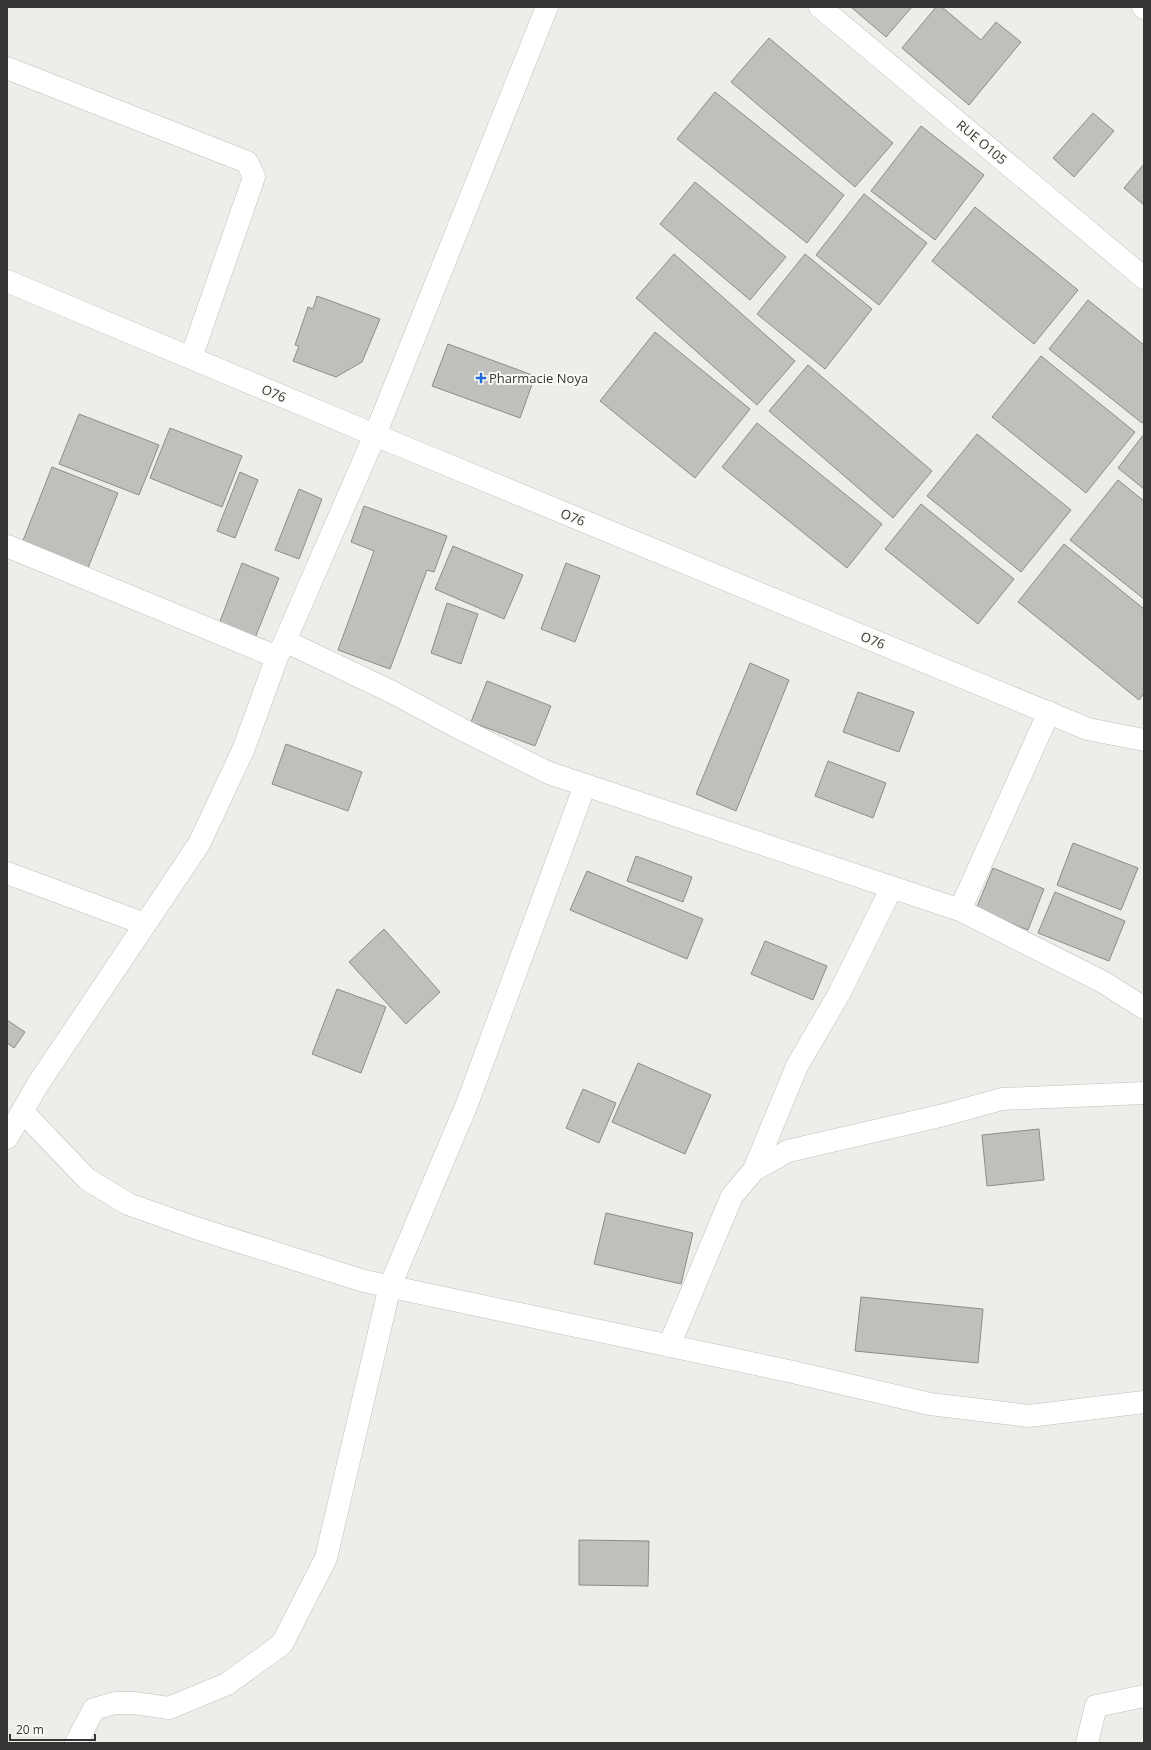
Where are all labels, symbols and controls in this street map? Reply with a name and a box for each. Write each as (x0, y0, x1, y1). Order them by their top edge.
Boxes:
street label: RUE O105 (953, 116, 1011, 168)
place label: Pharmacie Noya (489, 369, 588, 387)
marker: Pharmacie Noya (476, 373, 486, 383)
street label: O76 (259, 380, 289, 406)
street label: O76 (558, 504, 588, 530)
street label: O76 (858, 627, 888, 653)
scale bar (10, 1716, 95, 1742)
text: 20 m (16, 1721, 44, 1738)

